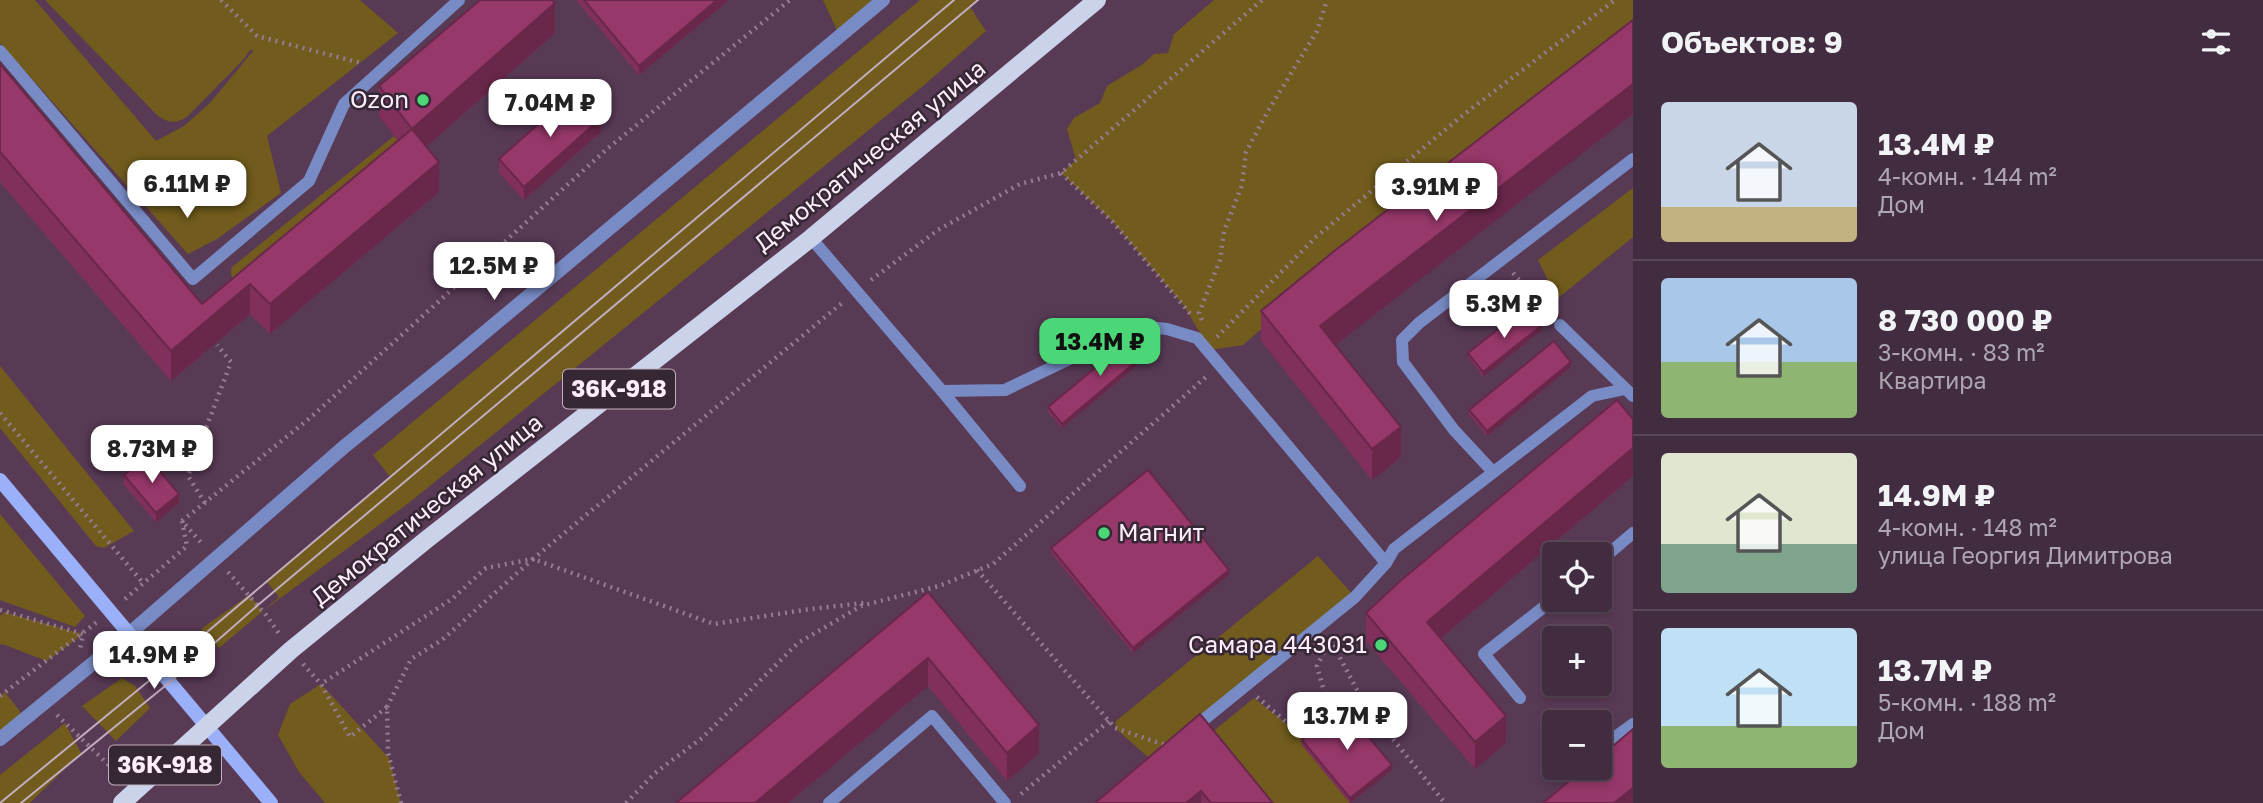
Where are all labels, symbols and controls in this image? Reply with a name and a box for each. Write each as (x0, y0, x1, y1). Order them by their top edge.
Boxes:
icon: filters (2197, 23, 2235, 61)
text: Объектов: 9 (1661, 24, 1843, 60)
street label: Демократическая улица (748, 53, 990, 257)
pin: 7.04M ₽ (485, 80, 615, 139)
place label: Ozon (350, 84, 409, 113)
text: 7.04M ₽ (505, 88, 595, 116)
marker: Ozon (415, 92, 431, 108)
text: 13.4M ₽ (1878, 126, 1995, 162)
icon: home (1717, 130, 1801, 214)
pin: 6.11M ₽ (122, 160, 252, 220)
text: 4-комн. · 144 m² (1878, 162, 2057, 190)
pin: 3.91M ₽ (1371, 164, 1501, 223)
text: 6.11M ₽ (143, 169, 231, 197)
text: 3.91M ₽ (1391, 172, 1481, 200)
text: Дом (1878, 190, 1925, 218)
pin: 12.5M ₽ (429, 243, 559, 302)
text: 12.5M ₽ (449, 251, 539, 279)
pin: 5.3M ₽ (1447, 280, 1561, 340)
text: 5.3M ₽ (1465, 289, 1543, 317)
text: 8 730 000 ₽ (1878, 302, 2053, 338)
icon: home (1717, 306, 1801, 390)
pin: 13.4M ₽ (1035, 318, 1165, 378)
text: 13.4M ₽ (1055, 327, 1145, 355)
text: 3-комн. · 83 m² (1878, 338, 2045, 366)
text: Квартира (1878, 366, 1986, 394)
road number: 36К-918 (563, 370, 675, 408)
street label: Демократическая улица (305, 407, 547, 611)
pin: 8.73M ₽ (87, 426, 217, 485)
text: 8.73M ₽ (107, 434, 197, 462)
text: 14.9M ₽ (1878, 477, 1995, 513)
icon: home (1717, 481, 1801, 565)
text: 4-комн. · 148 m² (1878, 513, 2057, 541)
place label: Магнит (1118, 517, 1205, 546)
marker: Магнит (1096, 525, 1112, 541)
text: улица Георгия Димитрова (1878, 541, 2173, 569)
map controls (1542, 542, 1612, 780)
button: locate (1542, 542, 1612, 612)
button: + (1542, 626, 1612, 696)
place label: Самара 443031 (1188, 629, 1367, 658)
pin: 14.9M ₽ (89, 632, 219, 691)
marker: Самара 443031 (1373, 637, 1389, 653)
text: 14.9M ₽ (109, 640, 199, 668)
text: 13.7M ₽ (1878, 652, 1992, 688)
icon: home (1717, 656, 1801, 740)
text: 5-комн. · 188 m² (1878, 688, 2056, 716)
pin: 13.7M ₽ (1282, 692, 1412, 752)
text: 13.7M ₽ (1303, 701, 1391, 729)
button: − (1542, 710, 1612, 780)
text: Дом (1878, 716, 1925, 744)
road number: 36К-918 (109, 746, 221, 785)

